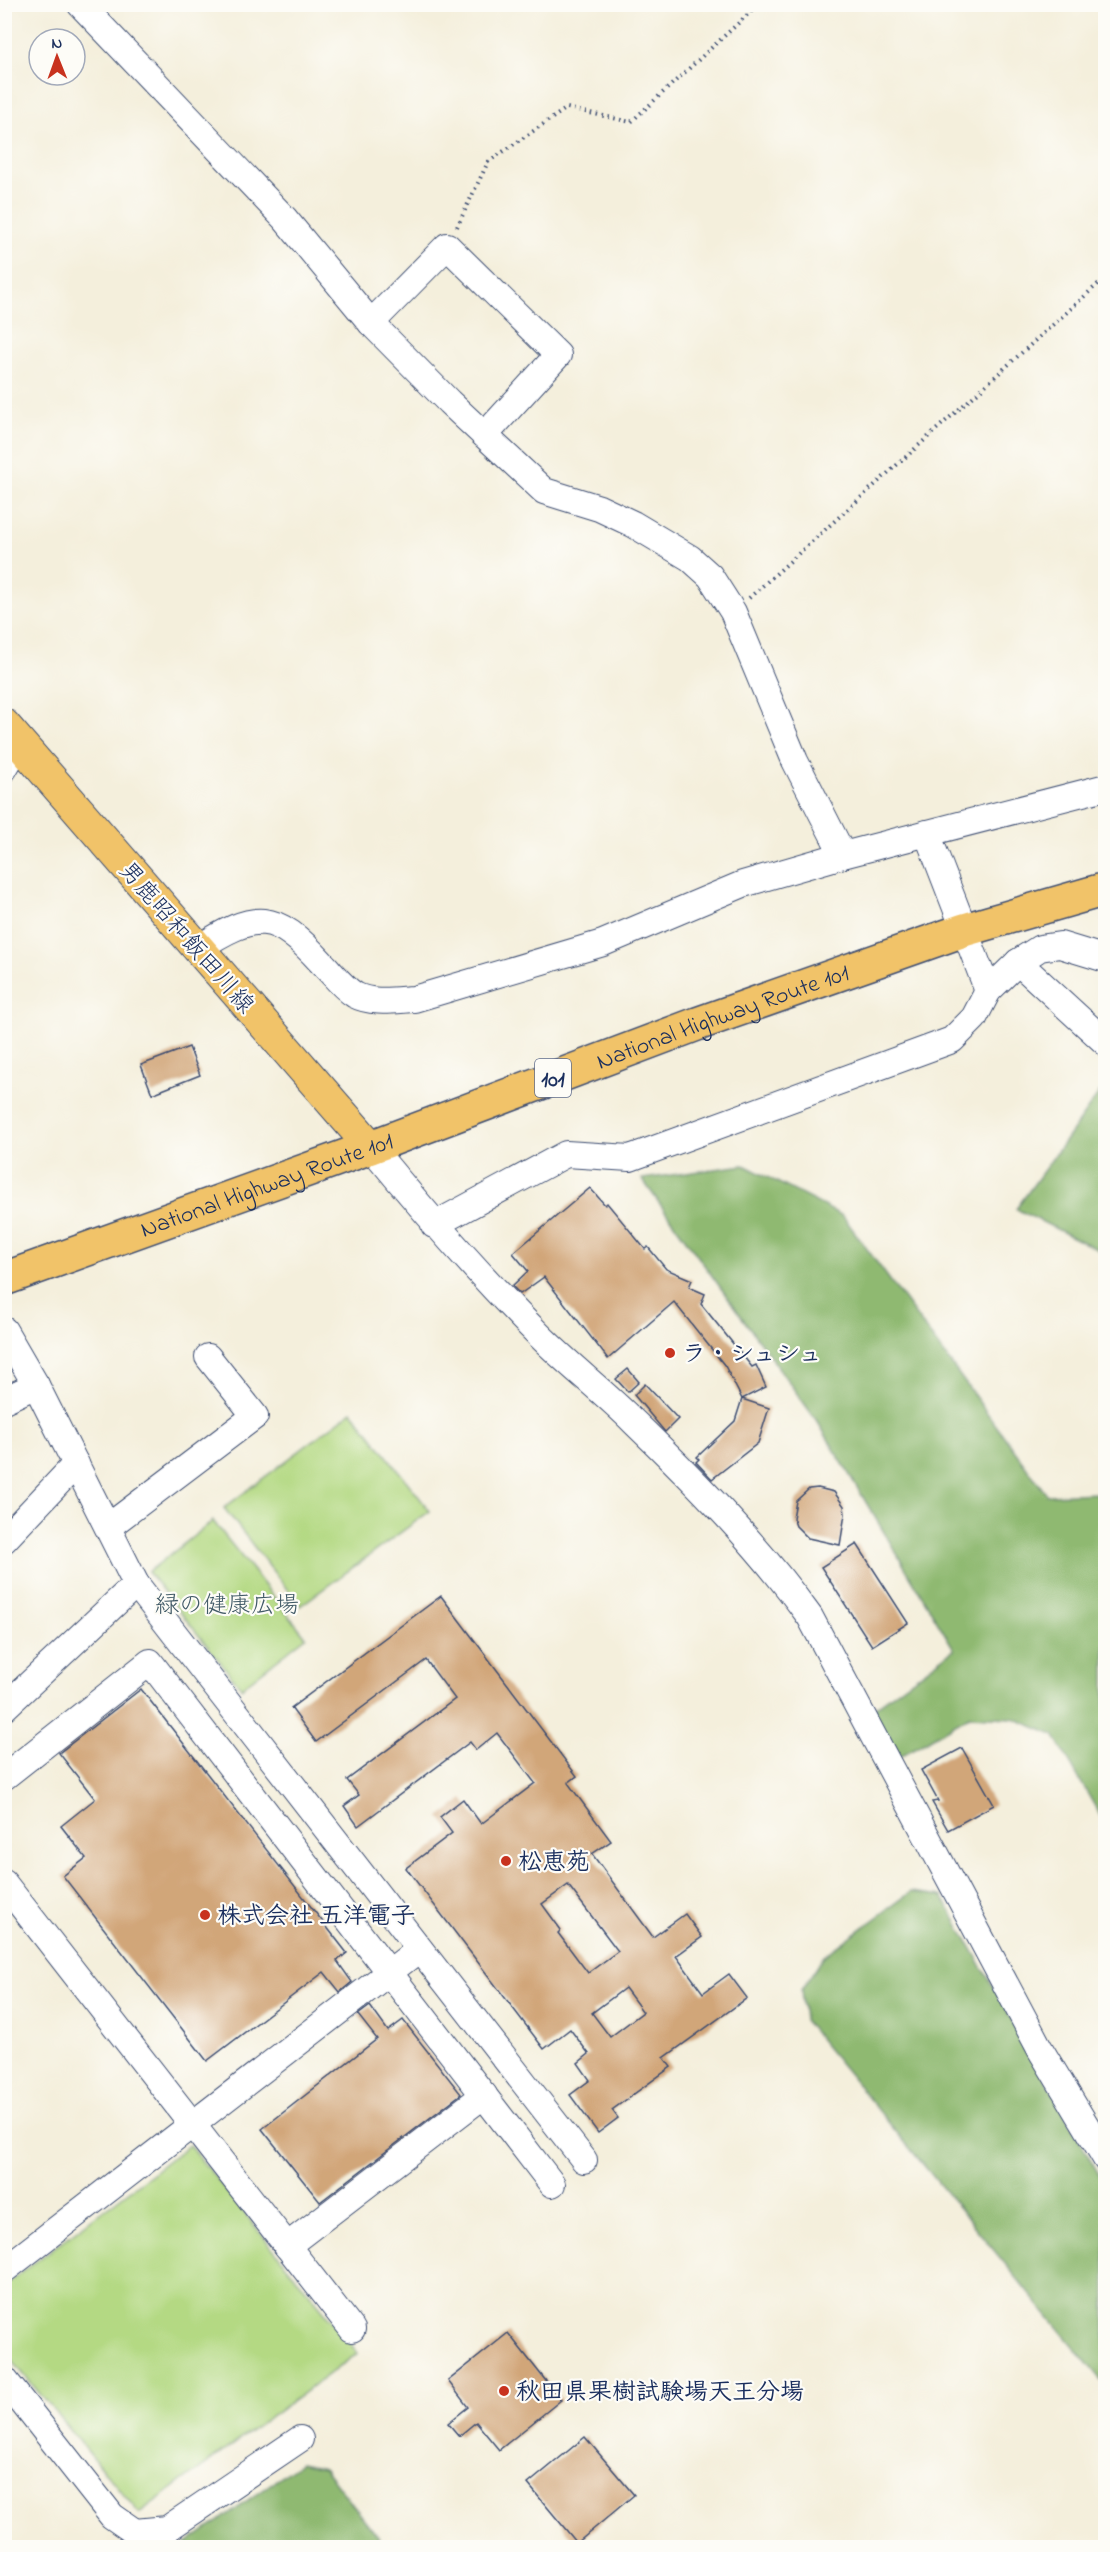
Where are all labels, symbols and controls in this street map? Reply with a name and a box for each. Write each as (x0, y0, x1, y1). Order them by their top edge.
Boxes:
north arrow (27, 27, 87, 87)
text: N (51, 32, 63, 56)
street label: 男鹿昭和飯田川線 (109, 855, 261, 1023)
street label: National Highway Route 101 (592, 957, 855, 1080)
road number: 101 (535, 1059, 571, 1097)
street label: National Highway Route 101 (136, 1125, 399, 1248)
place label: ラ・シュシュ (682, 1338, 822, 1373)
marker: ラ・シュシュ (663, 1346, 677, 1360)
park label: 緑の健康広場 (155, 1589, 299, 1624)
place label: 松恵苑 (518, 1846, 590, 1881)
marker: 松恵苑 (499, 1854, 513, 1868)
place label: 株式会社 五洋電子 (217, 1900, 415, 1935)
marker: 株式会社 五洋電子 (198, 1908, 212, 1922)
place label: 秋田県果樹試験場天王分場 (516, 2376, 804, 2411)
marker: 秋田県果樹試験場天王分場 (497, 2384, 511, 2398)

